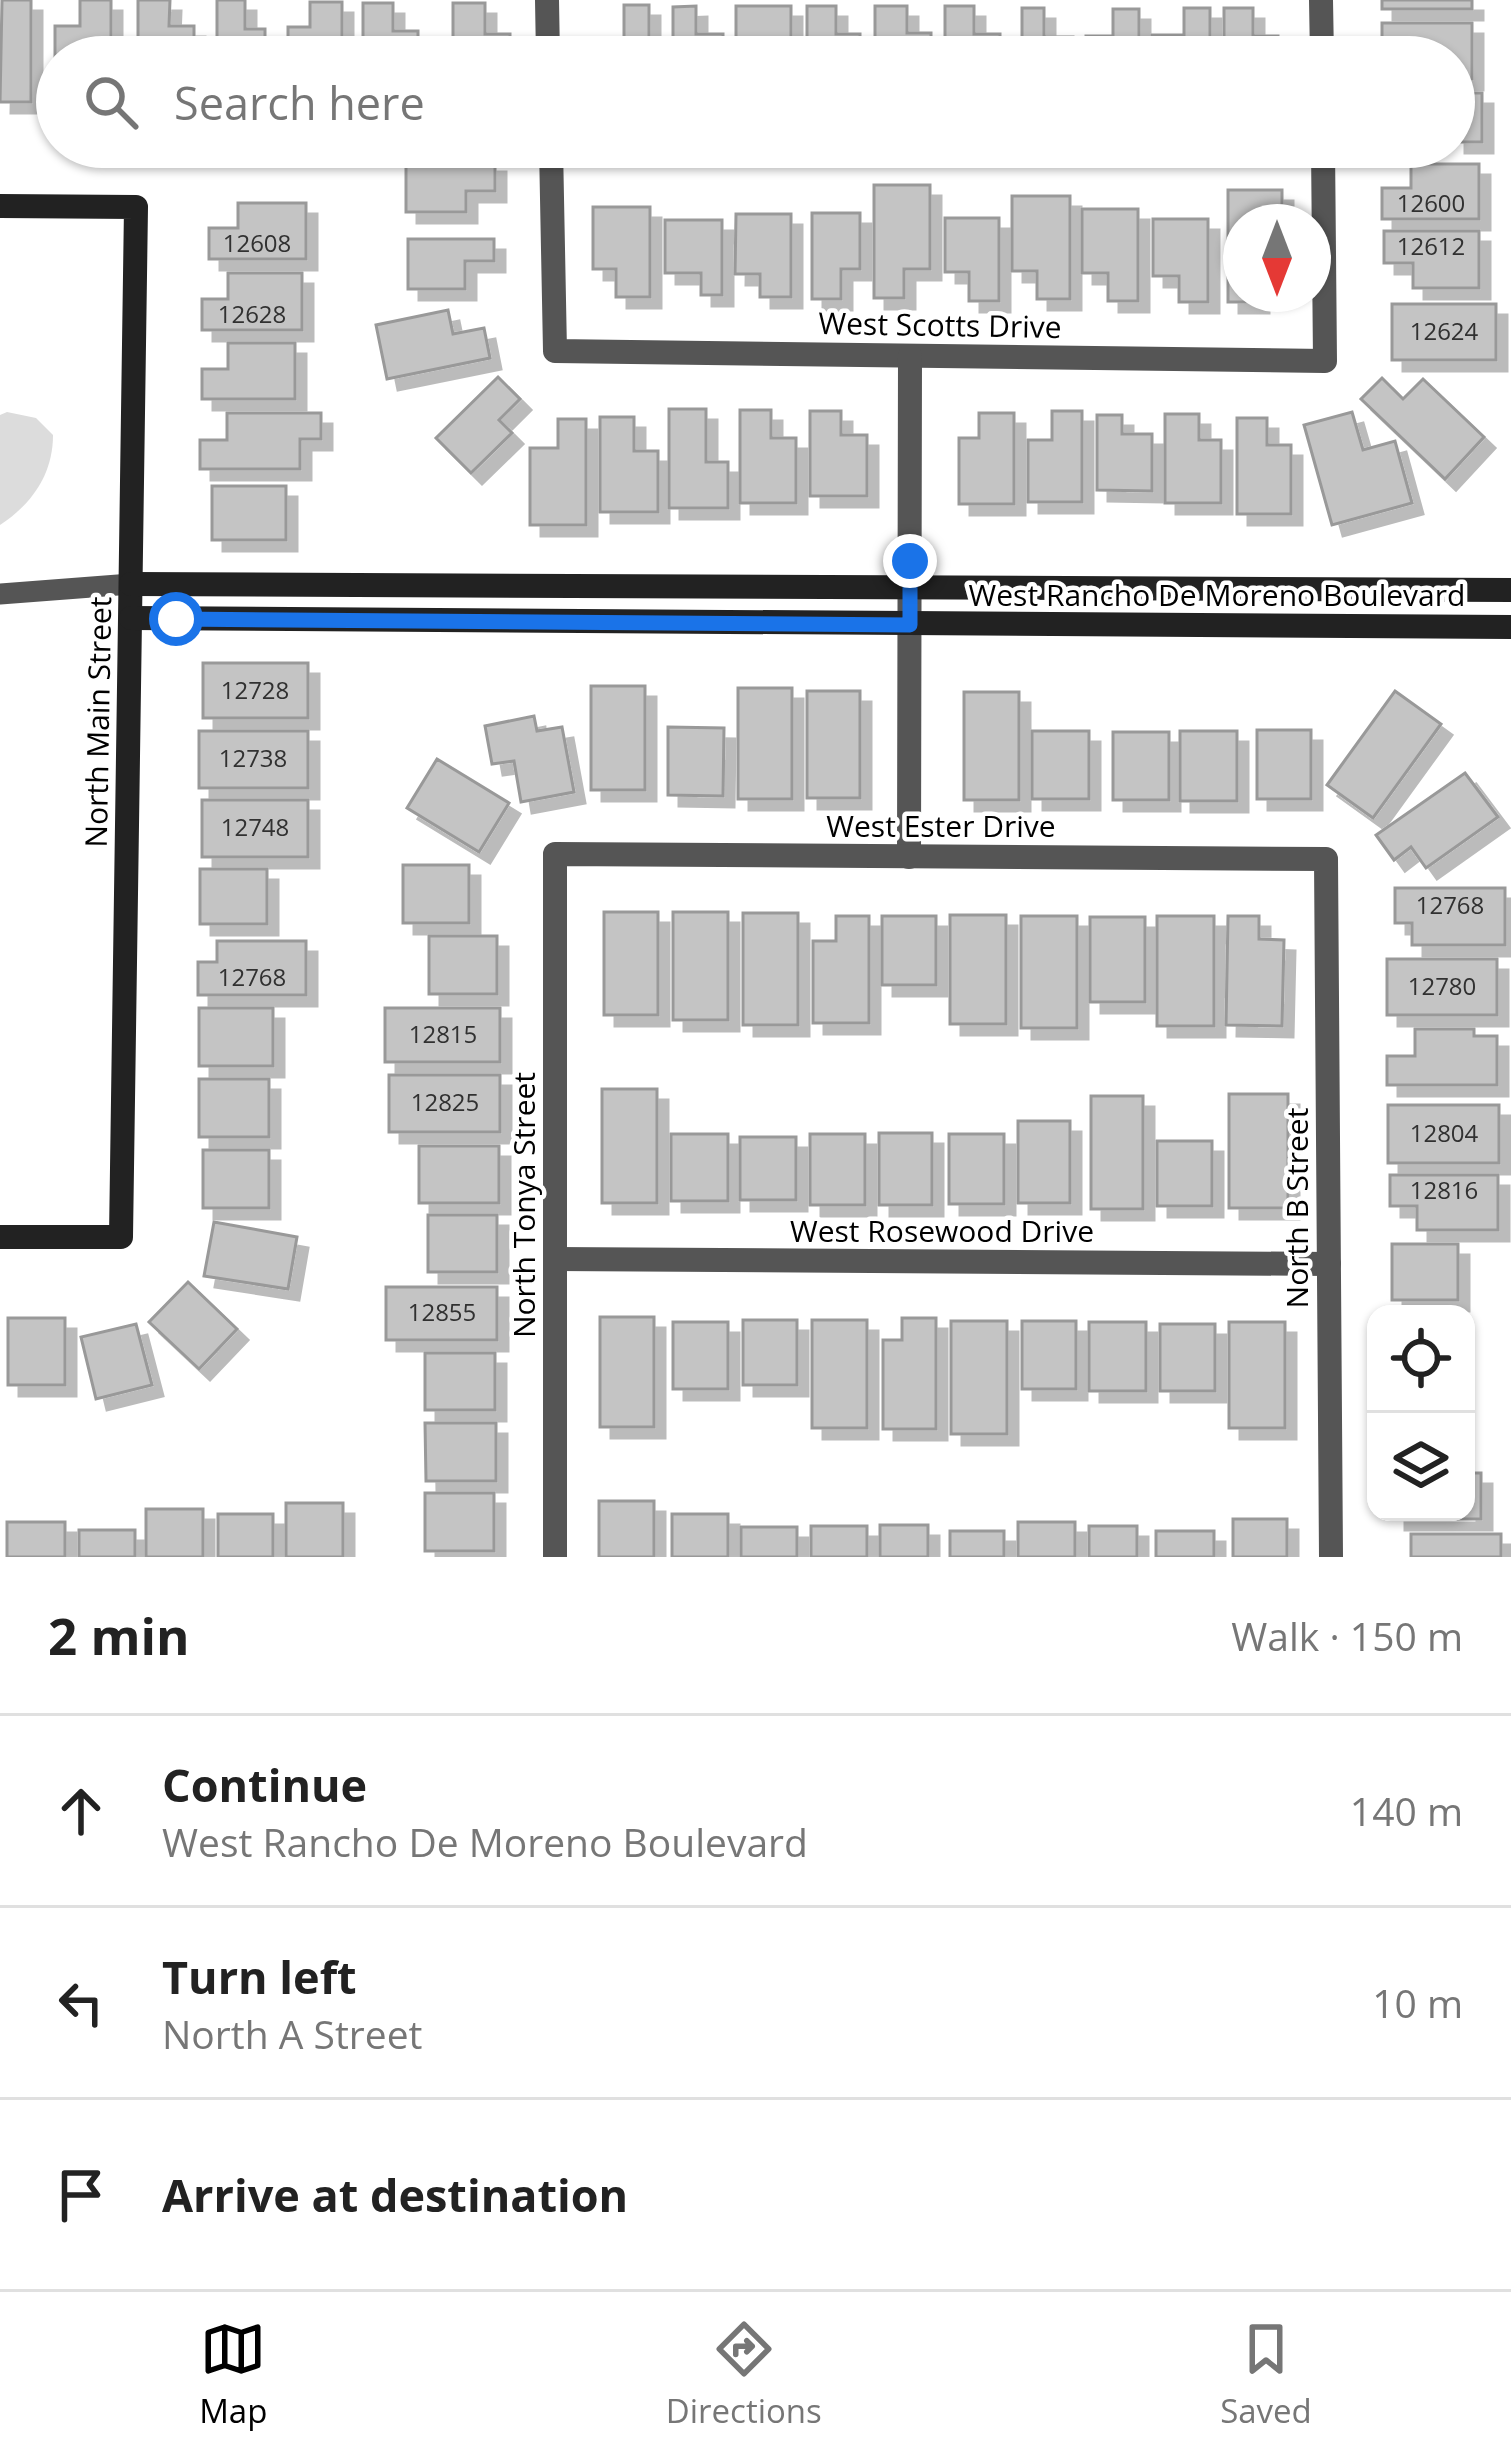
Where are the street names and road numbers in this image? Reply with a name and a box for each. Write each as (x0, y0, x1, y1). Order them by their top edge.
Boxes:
street label: West Scotts Drive (818, 302, 1062, 347)
street label: West Rancho De Moreno Boulevard (969, 574, 1465, 615)
street label: North Main Street (75, 596, 120, 848)
street label: West Ester Drive (826, 805, 1056, 846)
street label: North Tonya Street (503, 1072, 544, 1338)
street label: North B Street (1276, 1108, 1317, 1308)
street label: West Rosewood Drive (790, 1210, 1094, 1251)

